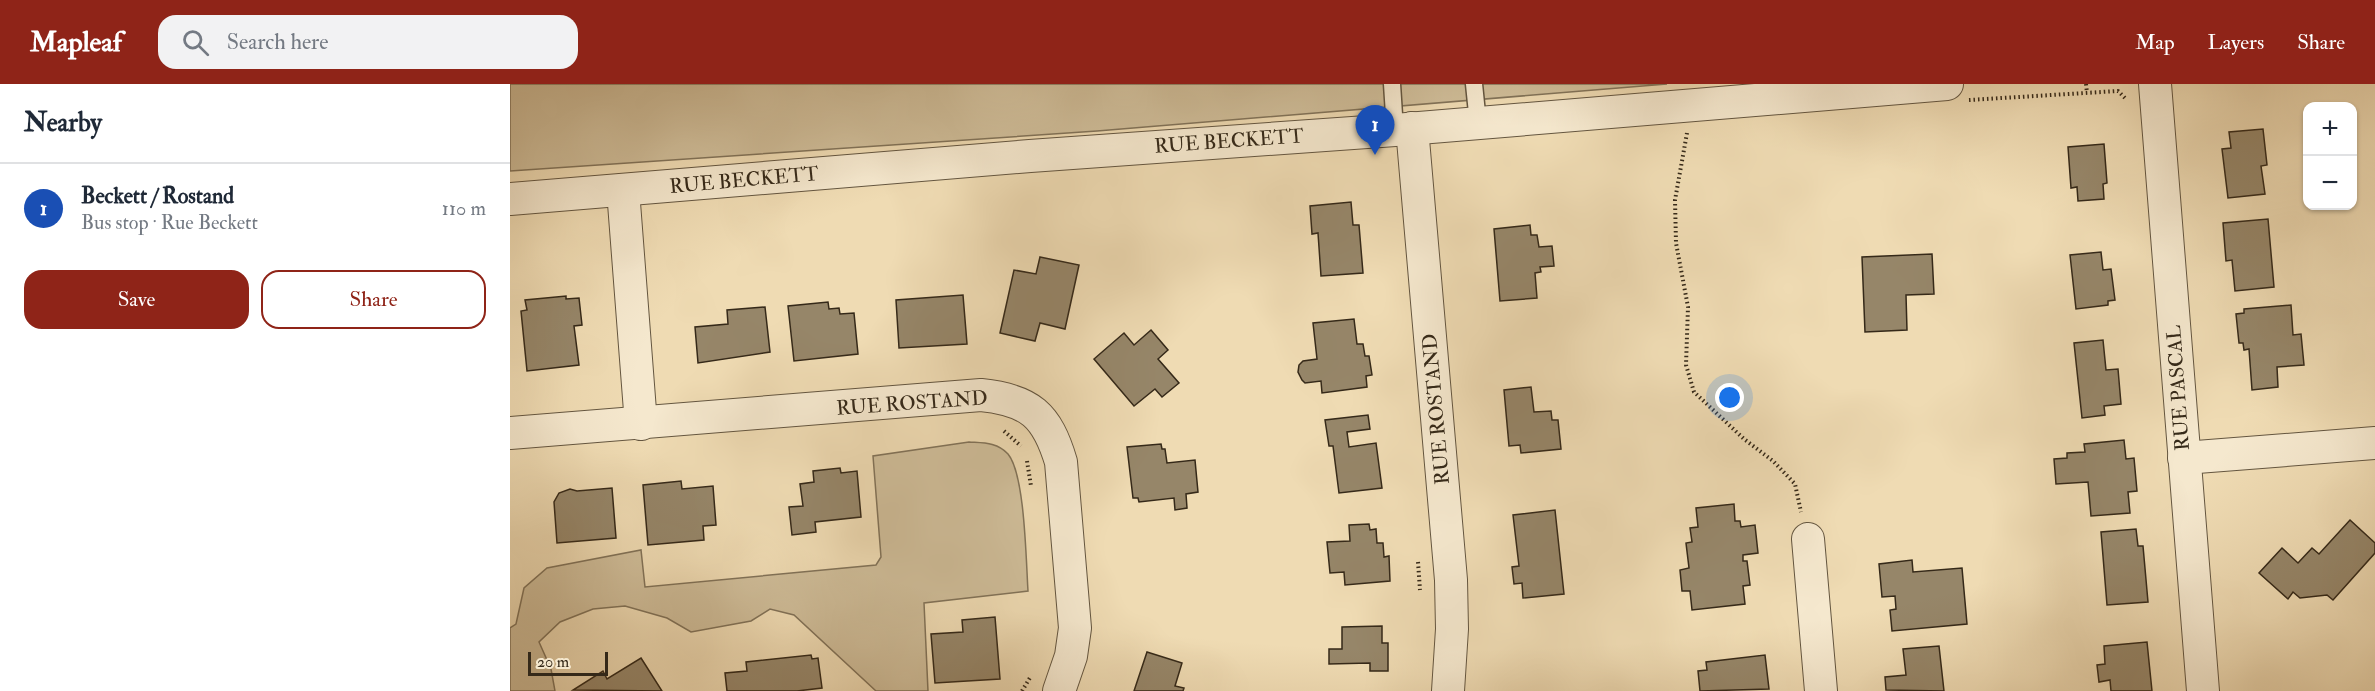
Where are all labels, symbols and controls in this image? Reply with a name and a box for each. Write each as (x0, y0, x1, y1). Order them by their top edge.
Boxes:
search box (158, 15, 578, 69)
text: Mapleaf (30, 25, 122, 60)
icon: search (179, 26, 212, 59)
text: Search here (227, 28, 328, 56)
text: Map (2135, 29, 2175, 56)
text: Layers (2208, 29, 2264, 56)
text: Share (2297, 29, 2345, 56)
map controls (2303, 102, 2357, 210)
button: + (2303, 102, 2357, 156)
pin: 1 (1356, 106, 1394, 155)
text: Nearby (24, 107, 102, 139)
street label: RUE BECKETT (1153, 123, 1305, 159)
button: − (2303, 156, 2357, 210)
street label: RUE BECKETT (668, 161, 820, 199)
text: Beckett / Rostand (81, 182, 234, 210)
text: 1 (40, 196, 47, 221)
text: 110 m (442, 196, 486, 221)
text: Bus stop · Rue Beckett (81, 210, 258, 235)
button: Save (24, 270, 249, 329)
button: Share (261, 270, 486, 329)
street label: RUE PASCAL (2161, 324, 2195, 452)
street label: RUE ROSTAND (1417, 332, 1455, 486)
your location (1715, 383, 1744, 412)
street label: RUE ROSTAND (836, 385, 988, 421)
scale bar (528, 649, 608, 676)
text: 20 m (537, 652, 569, 672)

